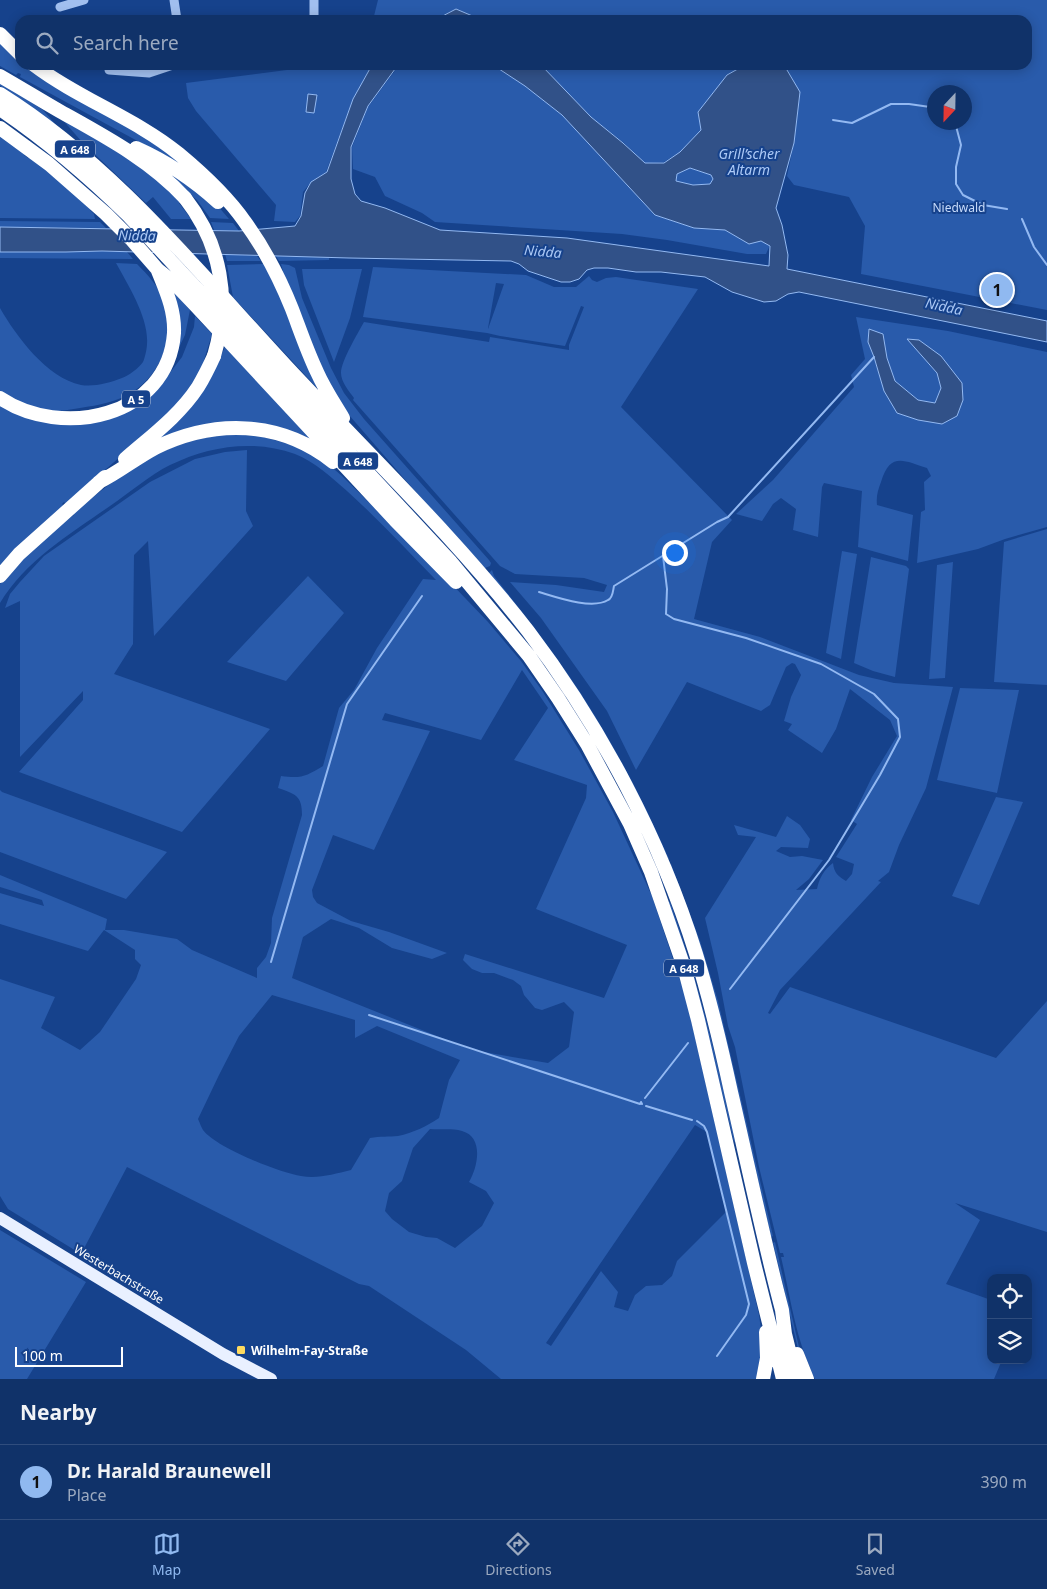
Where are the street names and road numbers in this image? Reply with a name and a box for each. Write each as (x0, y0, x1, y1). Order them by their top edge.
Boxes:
road number: A 648 (55, 140, 95, 158)
road number: A 5 (122, 390, 150, 408)
road number: A 648 (338, 452, 378, 470)
road number: A 648 (664, 960, 704, 976)
street label: Westerbachstraße (71, 1240, 168, 1308)

